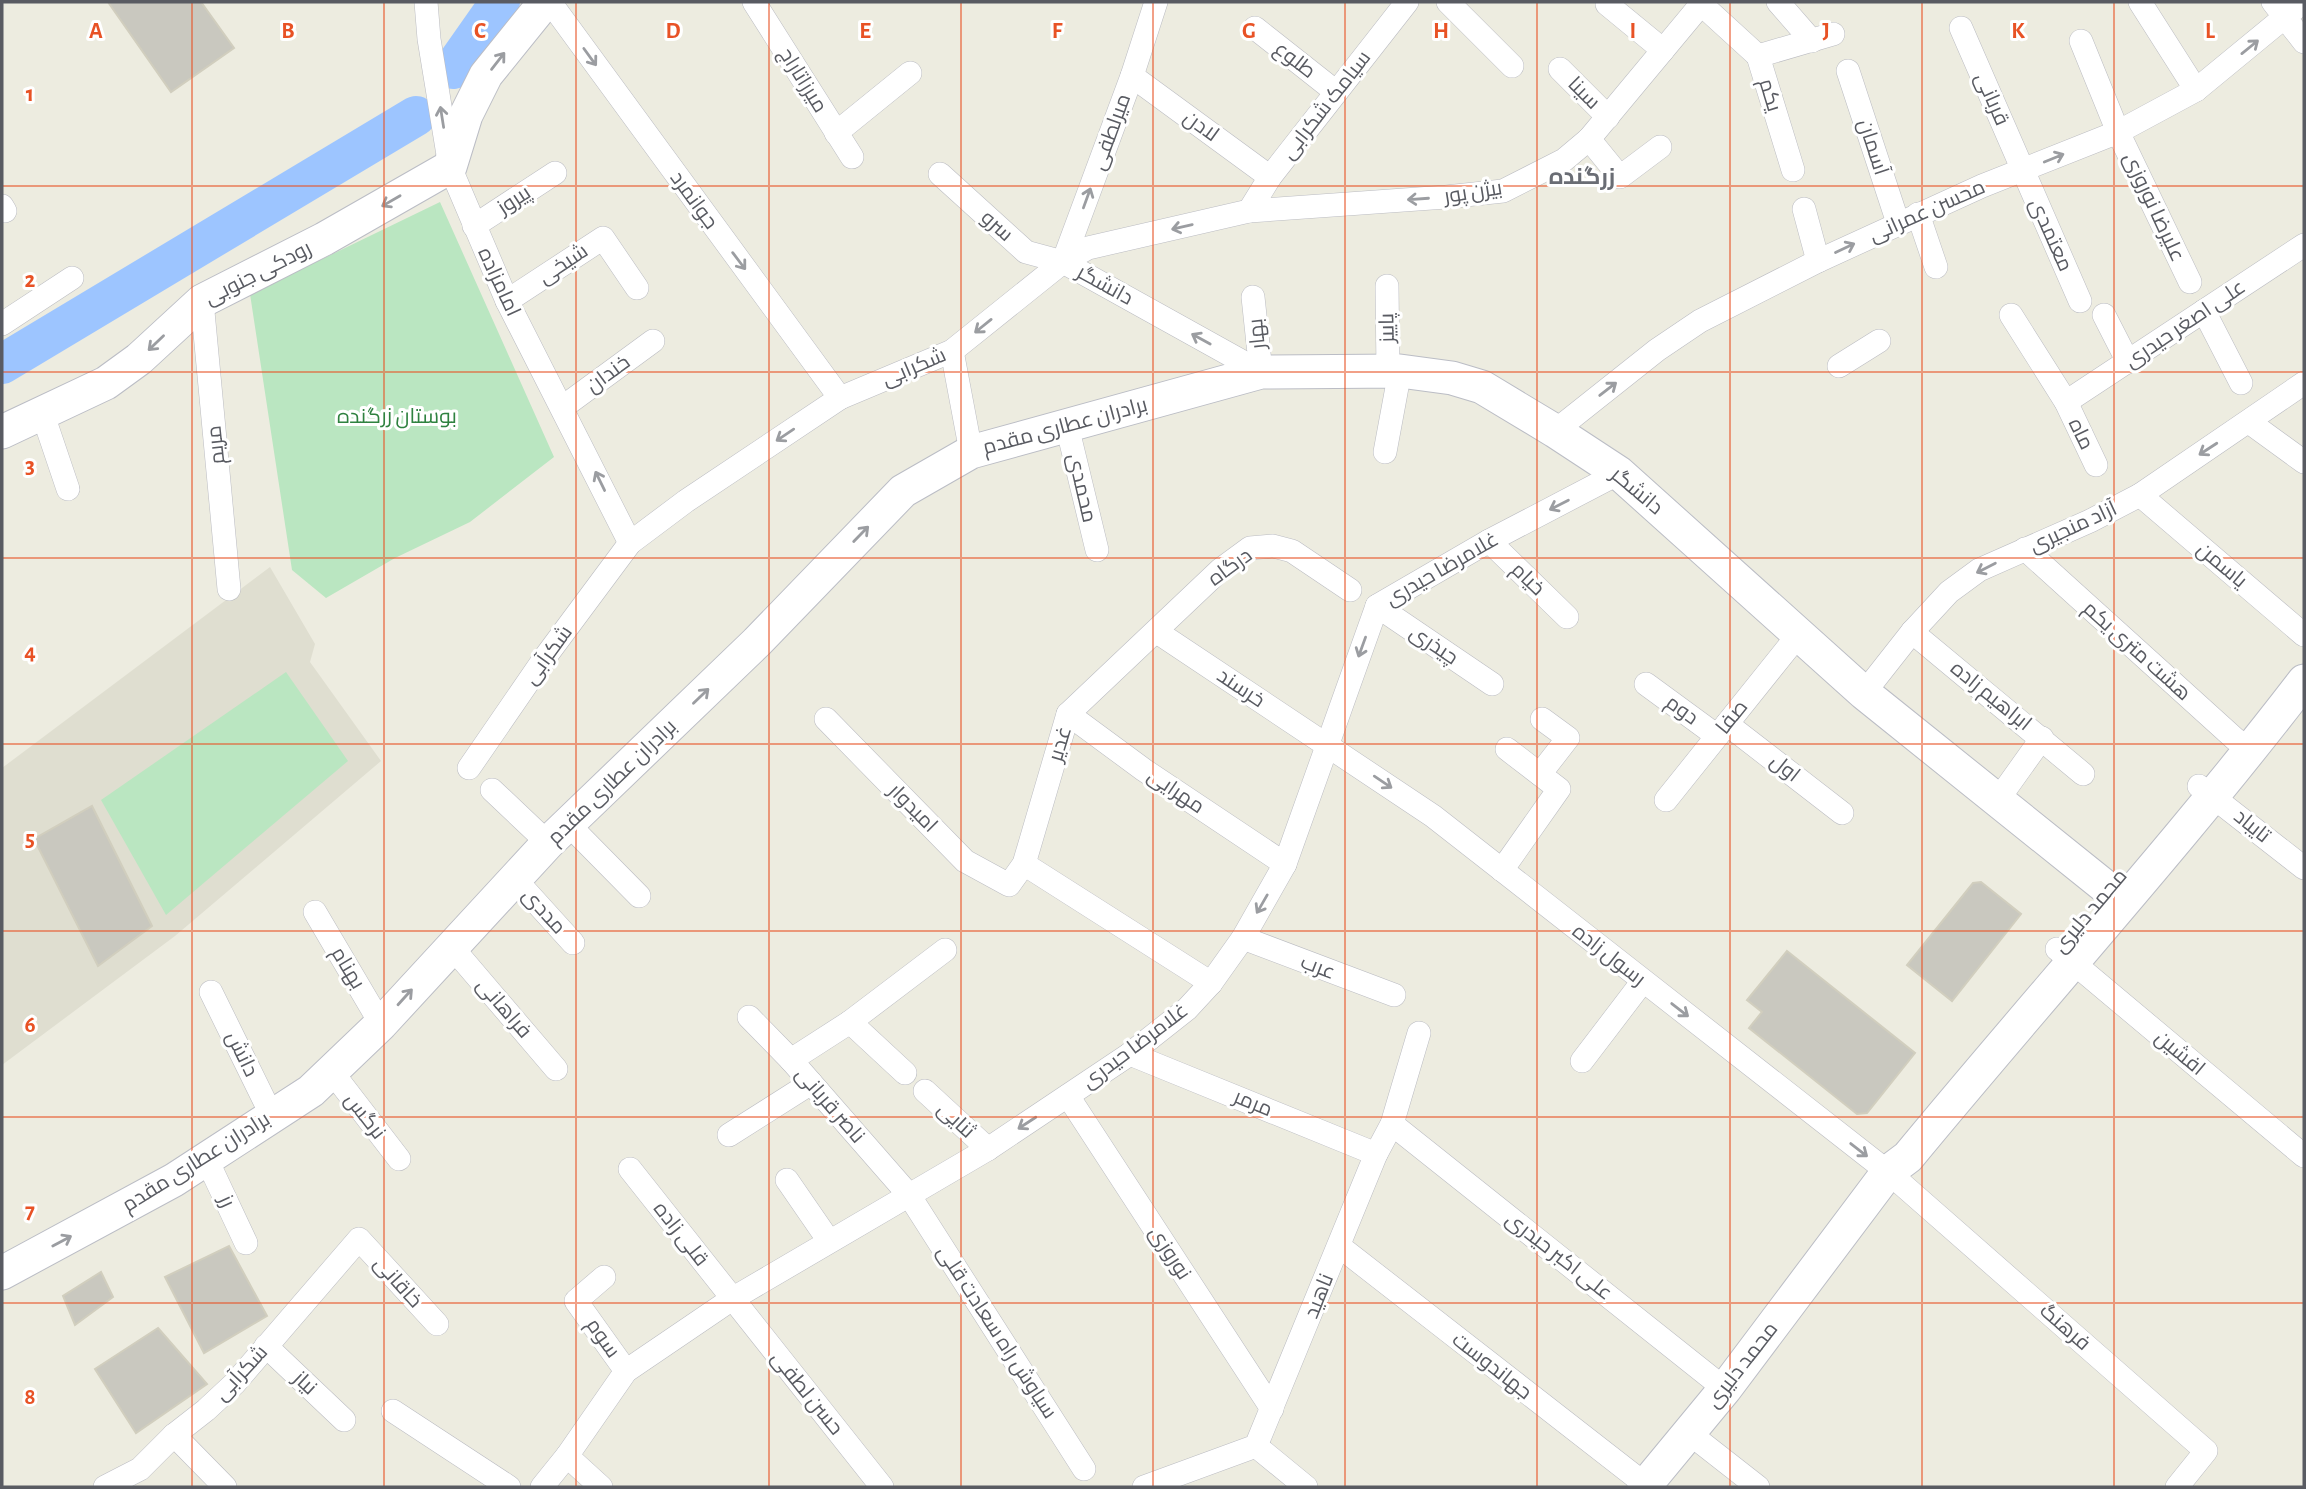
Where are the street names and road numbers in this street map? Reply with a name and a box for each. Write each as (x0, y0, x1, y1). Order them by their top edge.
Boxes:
street label: طلوع (1269, 38, 1320, 85)
street label: میرزاتاراج (772, 44, 831, 118)
street label: سیامک شکرابی (1277, 47, 1376, 164)
street label: قربانی (1969, 70, 2013, 129)
street label: سینا (1564, 73, 1604, 113)
street label: یکم (1752, 76, 1785, 115)
street label: میرلطفی (1088, 91, 1136, 174)
street label: لادن (1178, 106, 1222, 147)
street label: آسمان (1852, 116, 1894, 178)
street label: علیرضا نوروزی (2118, 149, 2188, 265)
street label: جوانمرد (665, 167, 722, 233)
street label: محسن عمرانی (1866, 176, 1989, 248)
street label: بیژن پور (1441, 177, 1504, 210)
street label: پیروز (493, 181, 536, 221)
street label: معتمدی (2024, 195, 2076, 275)
street label: سرو (976, 207, 1017, 246)
street label: رودکی جنوبی (201, 237, 316, 311)
street label: شیخی (534, 240, 593, 290)
street label: امامزاده (473, 244, 524, 320)
street label: دانشگر (1072, 261, 1137, 310)
street label: علی اصغر حیدری (2121, 276, 2250, 374)
street label: پاییز (1376, 312, 1401, 344)
street label: بهار (1245, 317, 1271, 352)
street label: شکرابی (879, 344, 950, 392)
street label: خندان (582, 351, 635, 398)
street label: برادران عطاری مقدم (980, 394, 1150, 461)
street label: ماه (2065, 415, 2097, 453)
street label: مریم (204, 424, 231, 466)
street label: محمدی (1062, 451, 1100, 525)
street label: دانشگر (1606, 463, 1667, 519)
street label: آزاد منجیری (2025, 496, 2121, 558)
street label: غلامرضا حیدری (1382, 528, 1503, 611)
street label: یاسمن (2192, 538, 2251, 593)
street label: درگاه (1204, 544, 1256, 591)
street label: خیام (1505, 559, 1549, 602)
street label: هشت متری یکم (2077, 597, 2195, 707)
street label: شکرآبی (518, 620, 578, 690)
street label: چیذری (1404, 621, 1462, 671)
street label: ابراهیم زاده (1945, 657, 2035, 737)
street label: خرسند (1213, 665, 1269, 712)
street label: دوم (1660, 691, 1702, 731)
street label: صفا (1712, 696, 1752, 738)
street label: برادران عطاری مقدم (544, 715, 682, 851)
street label: غدیر (1044, 724, 1076, 765)
street label: اول (1765, 750, 1804, 787)
street label: مهرایی (1143, 765, 1208, 819)
street label: امیدوار (883, 779, 941, 837)
street label: تایباد (2230, 805, 2274, 847)
street label: محمد دلیری (2049, 865, 2132, 958)
street label: مددی (517, 884, 570, 939)
street label: رسول زاده (1567, 920, 1649, 991)
street label: بهنام (325, 943, 369, 994)
street label: عرب (1297, 951, 1338, 984)
street label: فراهانی (471, 974, 535, 1043)
street label: غلامرضا حیدری (1078, 1000, 1193, 1094)
street label: افشین (2150, 1027, 2209, 1081)
street label: دانش (220, 1028, 262, 1081)
street label: ناصر قربانی (790, 1063, 868, 1148)
street label: مرمر (1229, 1085, 1275, 1121)
street label: نرگس (339, 1089, 389, 1144)
street label: ثنایی (932, 1098, 979, 1144)
street label: برادران عطاری مقدم (118, 1108, 275, 1218)
street label: رز (214, 1191, 239, 1211)
street label: قلی زاده (648, 1198, 712, 1271)
street label: علی اکبر حیدری (1500, 1208, 1616, 1306)
street label: نوروزی (1143, 1223, 1195, 1285)
street label: سیاوش راه سعادت قلی (932, 1242, 1061, 1423)
street label: خاقانی (368, 1252, 426, 1313)
street label: ناهید (1301, 1271, 1337, 1321)
street label: فرهنگ (2035, 1300, 2094, 1355)
street label: سوم (580, 1315, 624, 1363)
street label: محمد دلیری (1702, 1318, 1783, 1413)
street label: جهاندوست (1447, 1329, 1536, 1405)
street label: شکرآبی (209, 1340, 273, 1406)
street label: حسن لطفی (766, 1347, 847, 1440)
street label: نیاز (288, 1367, 321, 1399)

